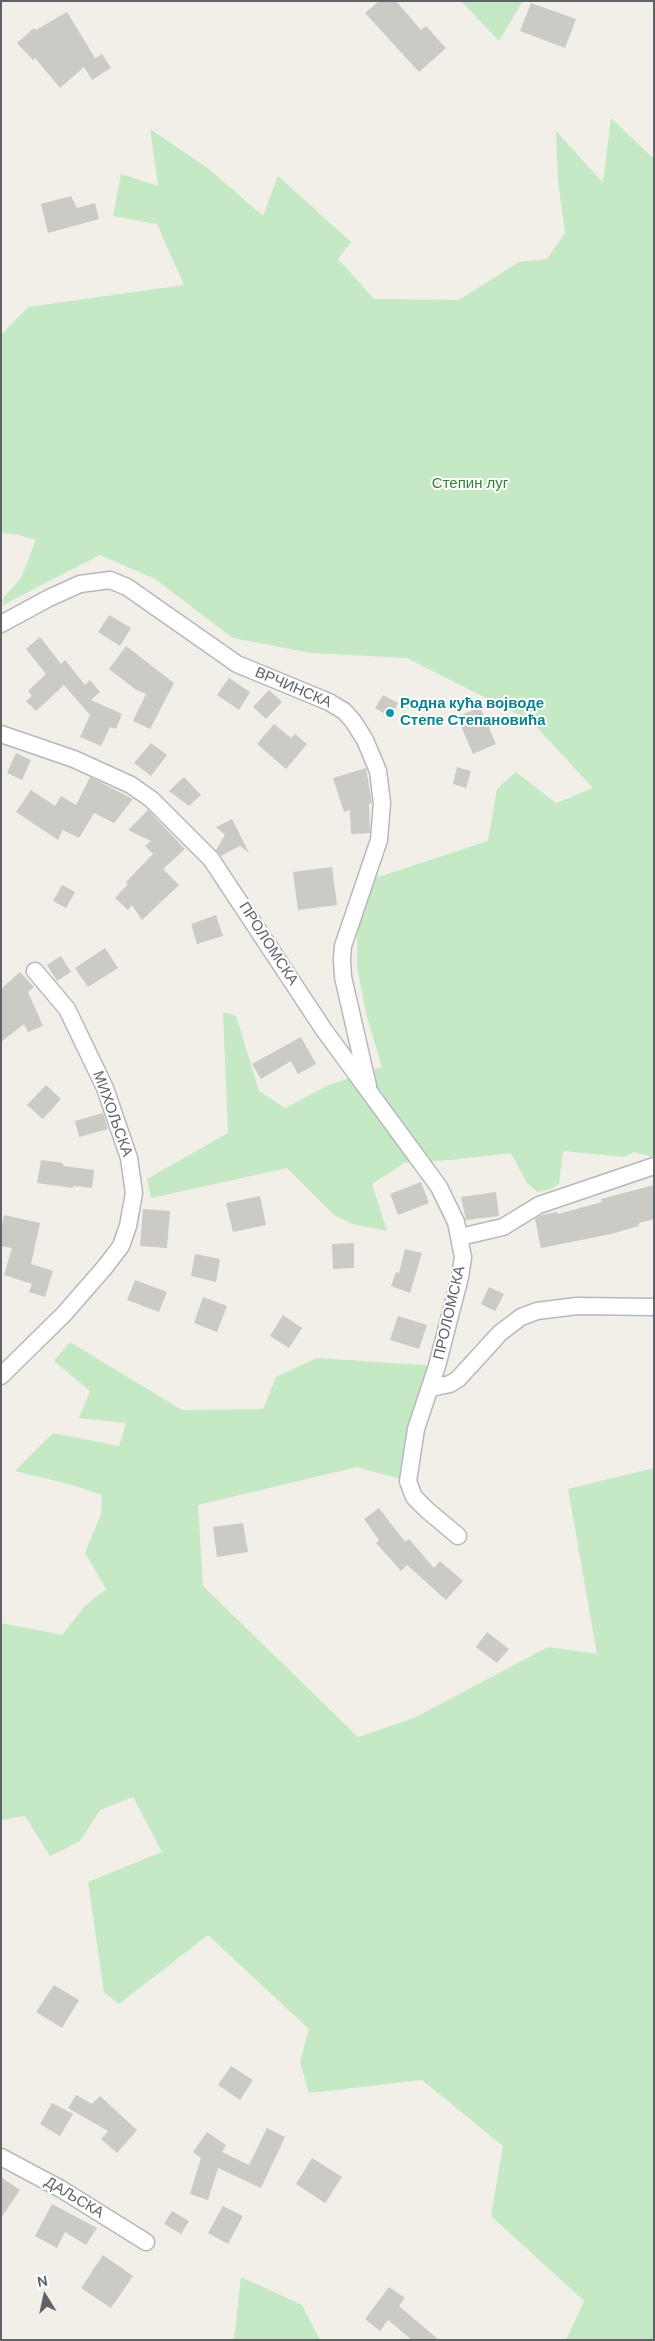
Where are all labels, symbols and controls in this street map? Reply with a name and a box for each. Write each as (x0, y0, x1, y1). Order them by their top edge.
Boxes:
park label: Степин луг (432, 475, 508, 493)
street label: ВРЧИНСКА (252, 664, 334, 712)
place label: Родна кућа војводе Степе Степановића (400, 695, 546, 730)
marker: Родна кућа војводе Степе Степановића (384, 707, 396, 719)
street label: ПРОЛОМСКА (234, 899, 302, 989)
street label: МИХОЉСКА (88, 1069, 136, 1159)
street label: ПРОЛОМСКА (430, 1264, 470, 1362)
street label: ДАЉСКА (41, 2173, 107, 2223)
north arrow (20, 2271, 70, 2321)
text: N (36, 2271, 49, 2291)

